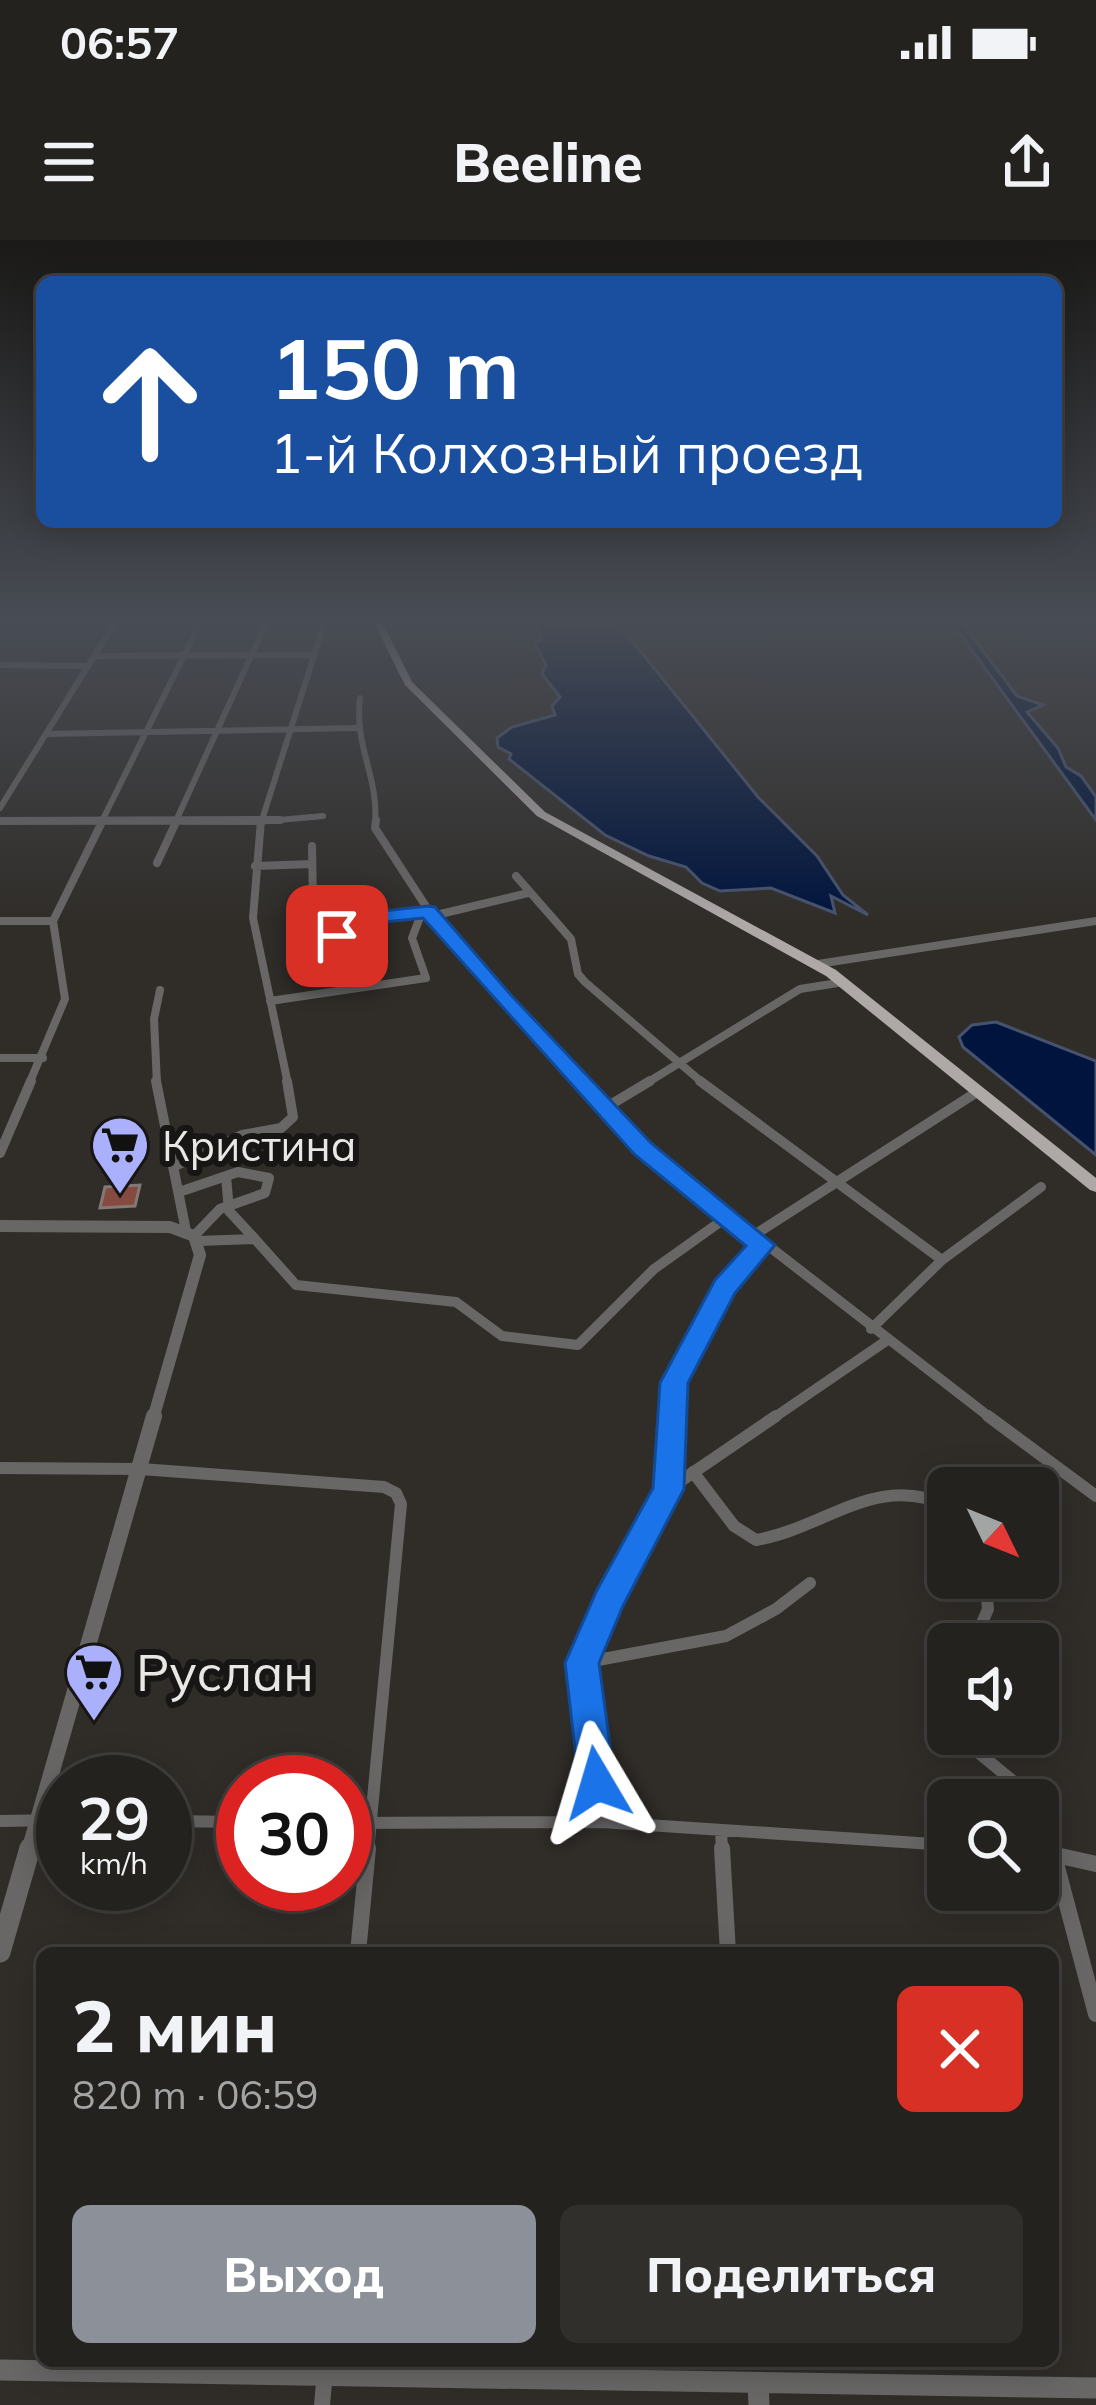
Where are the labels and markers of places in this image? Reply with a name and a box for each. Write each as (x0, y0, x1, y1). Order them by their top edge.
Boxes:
pin (286, 885, 388, 987)
supermarket icon: Кристина (89, 1114, 151, 1196)
place label: Кристина (162, 1119, 356, 1172)
place label: Руслан (136, 1640, 314, 1704)
supermarket icon: Руслан (63, 1641, 125, 1723)

